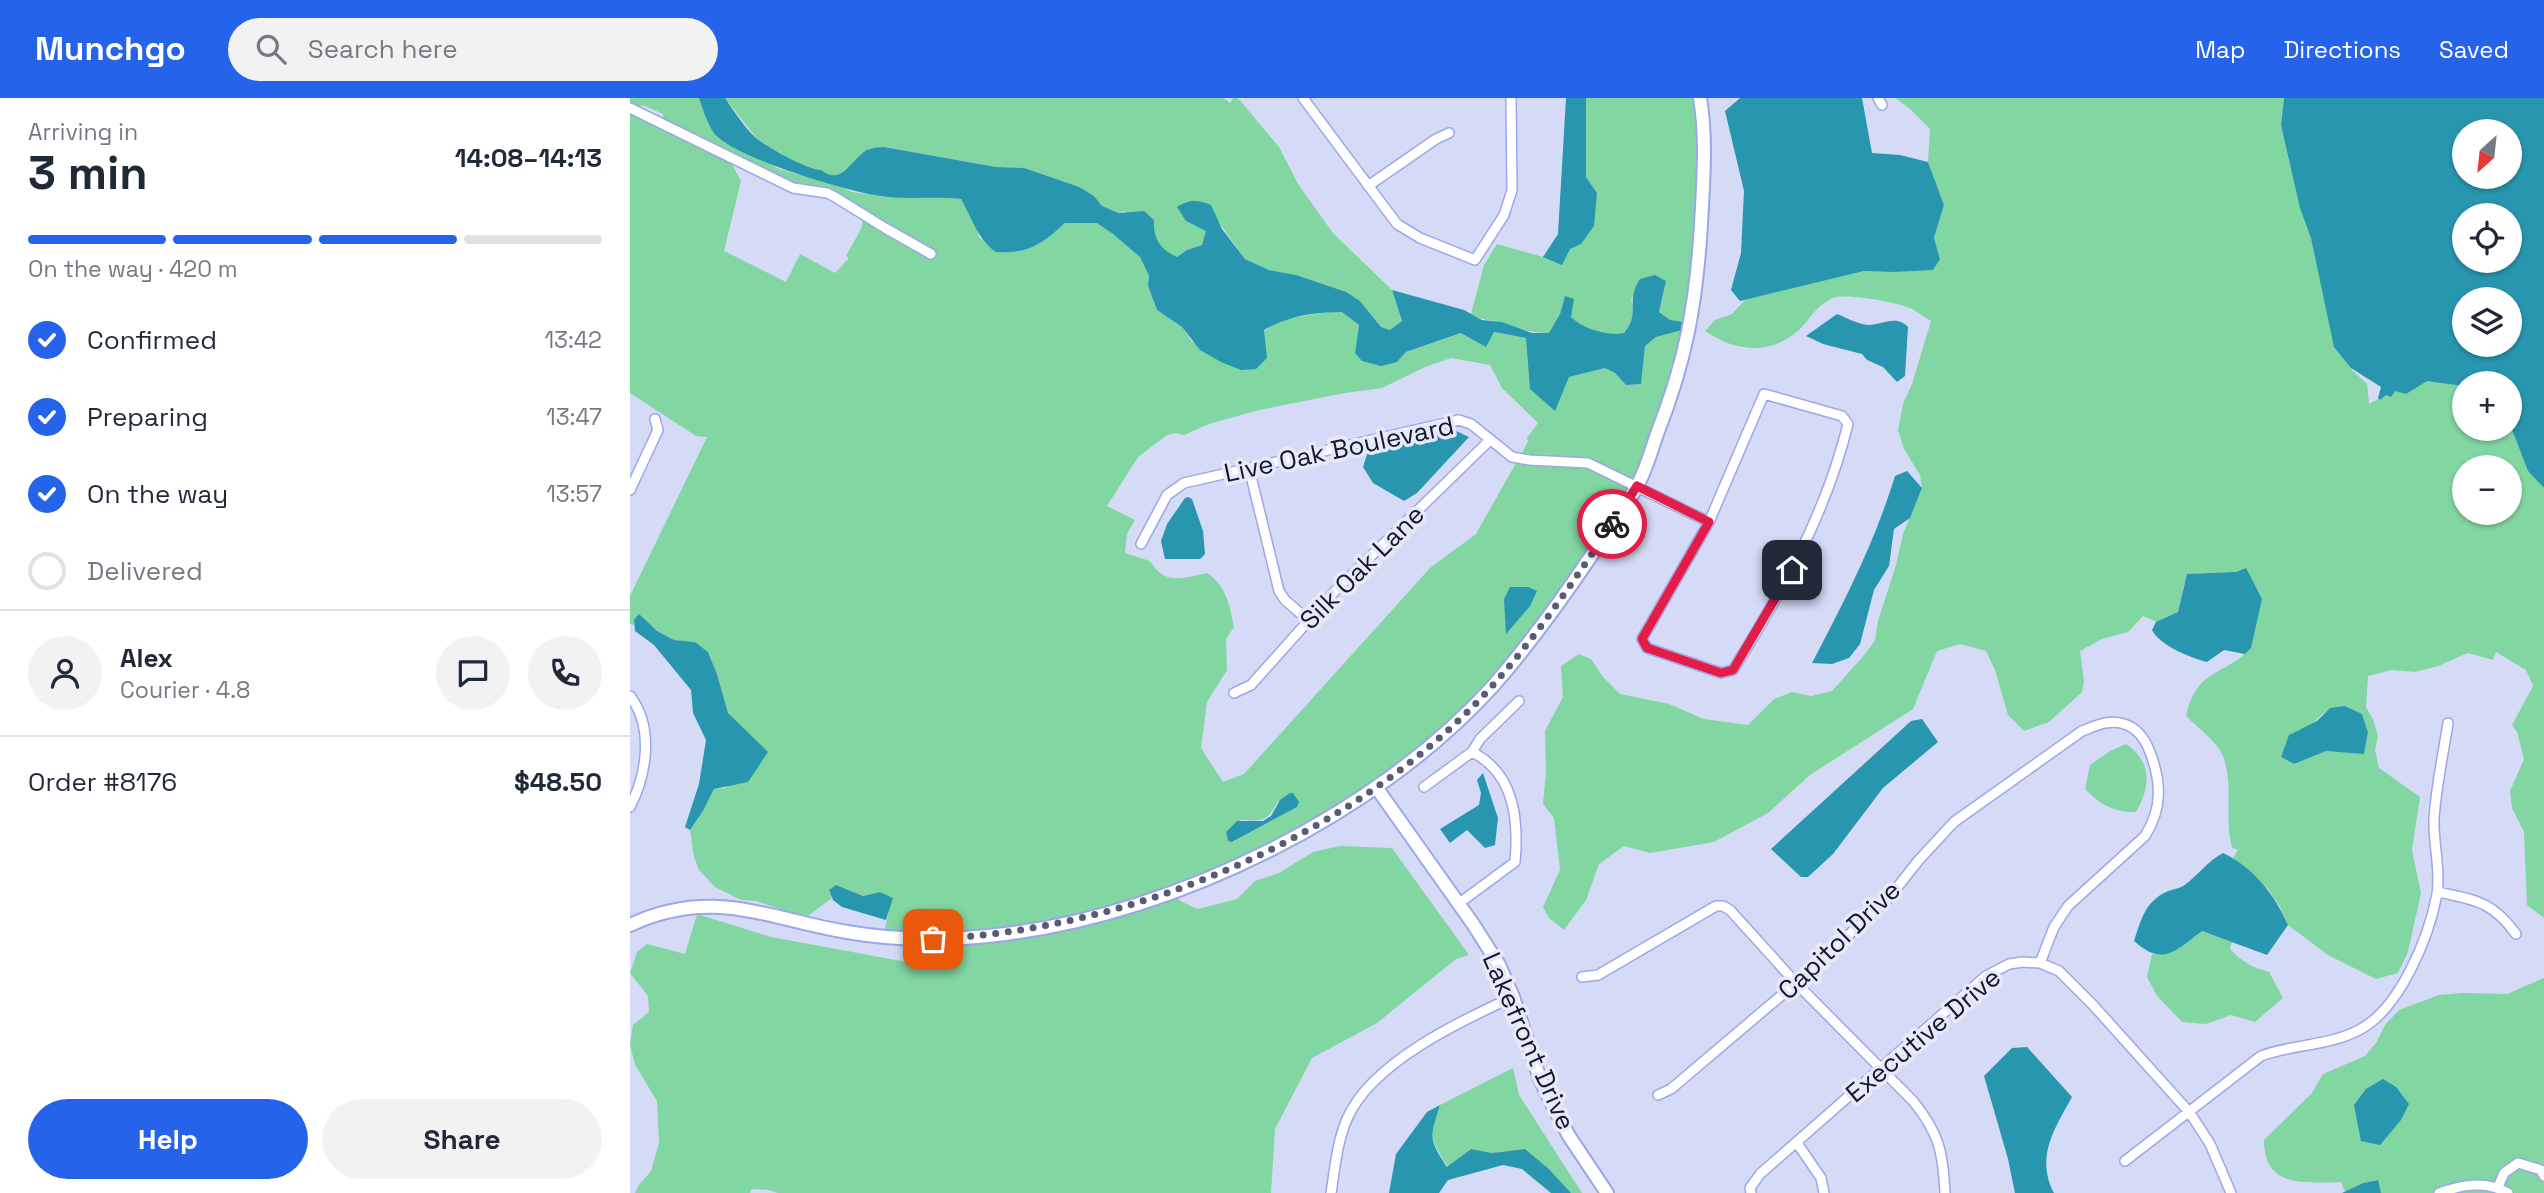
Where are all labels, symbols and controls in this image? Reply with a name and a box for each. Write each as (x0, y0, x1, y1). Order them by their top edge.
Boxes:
search box (228, 18, 718, 81)
text: Munchgo (35, 28, 186, 70)
icon: search (252, 30, 290, 68)
text: Search here (308, 32, 458, 66)
text: Map (2195, 34, 2245, 65)
text: Directions (2283, 34, 2401, 65)
text: Saved (2439, 34, 2509, 65)
text: Arriving in (28, 117, 138, 147)
north arrow (2452, 119, 2522, 189)
map controls (2452, 119, 2522, 525)
text: 14:08–14:13 (455, 141, 602, 175)
text: 3 min (28, 144, 148, 202)
button: locate (2452, 203, 2522, 273)
text: On the way · 420 m (28, 254, 238, 284)
button: layers (2452, 287, 2522, 357)
icon: check (28, 321, 66, 359)
text: Confirmed (87, 323, 217, 357)
text: 13:42 (544, 325, 602, 355)
button: + (2452, 371, 2522, 441)
icon: check (28, 398, 66, 436)
text: Preparing (87, 400, 208, 434)
text: 13:47 (546, 402, 602, 432)
street label: Live Oak Boulevard (1221, 408, 1457, 490)
button: − (2452, 455, 2522, 525)
icon: check (28, 475, 66, 513)
text: On the way (87, 477, 228, 511)
text: 13:57 (546, 479, 602, 509)
courier (1577, 489, 1647, 559)
street label: Silk Oak Lane (1292, 497, 1432, 637)
icon: bike (1593, 505, 1631, 543)
pin (1762, 540, 1822, 600)
icon: home (1773, 551, 1811, 589)
text: Delivered (87, 554, 203, 588)
button: person (28, 636, 102, 710)
button: chat (436, 636, 510, 710)
button: phone (528, 636, 602, 710)
text: Alex (120, 641, 173, 675)
text: Courier · 4.8 (120, 675, 250, 705)
text: Order #8176 (28, 765, 177, 799)
text: $48.50 (514, 765, 602, 799)
street label: Capitol Drive (1770, 873, 1908, 1007)
pin (903, 909, 963, 969)
icon: bag (914, 920, 952, 958)
street label: Lakefront Drive (1475, 947, 1583, 1135)
street label: Executive Drive (1838, 960, 2008, 1110)
button: Help (28, 1099, 308, 1179)
button: Share (322, 1099, 602, 1179)

